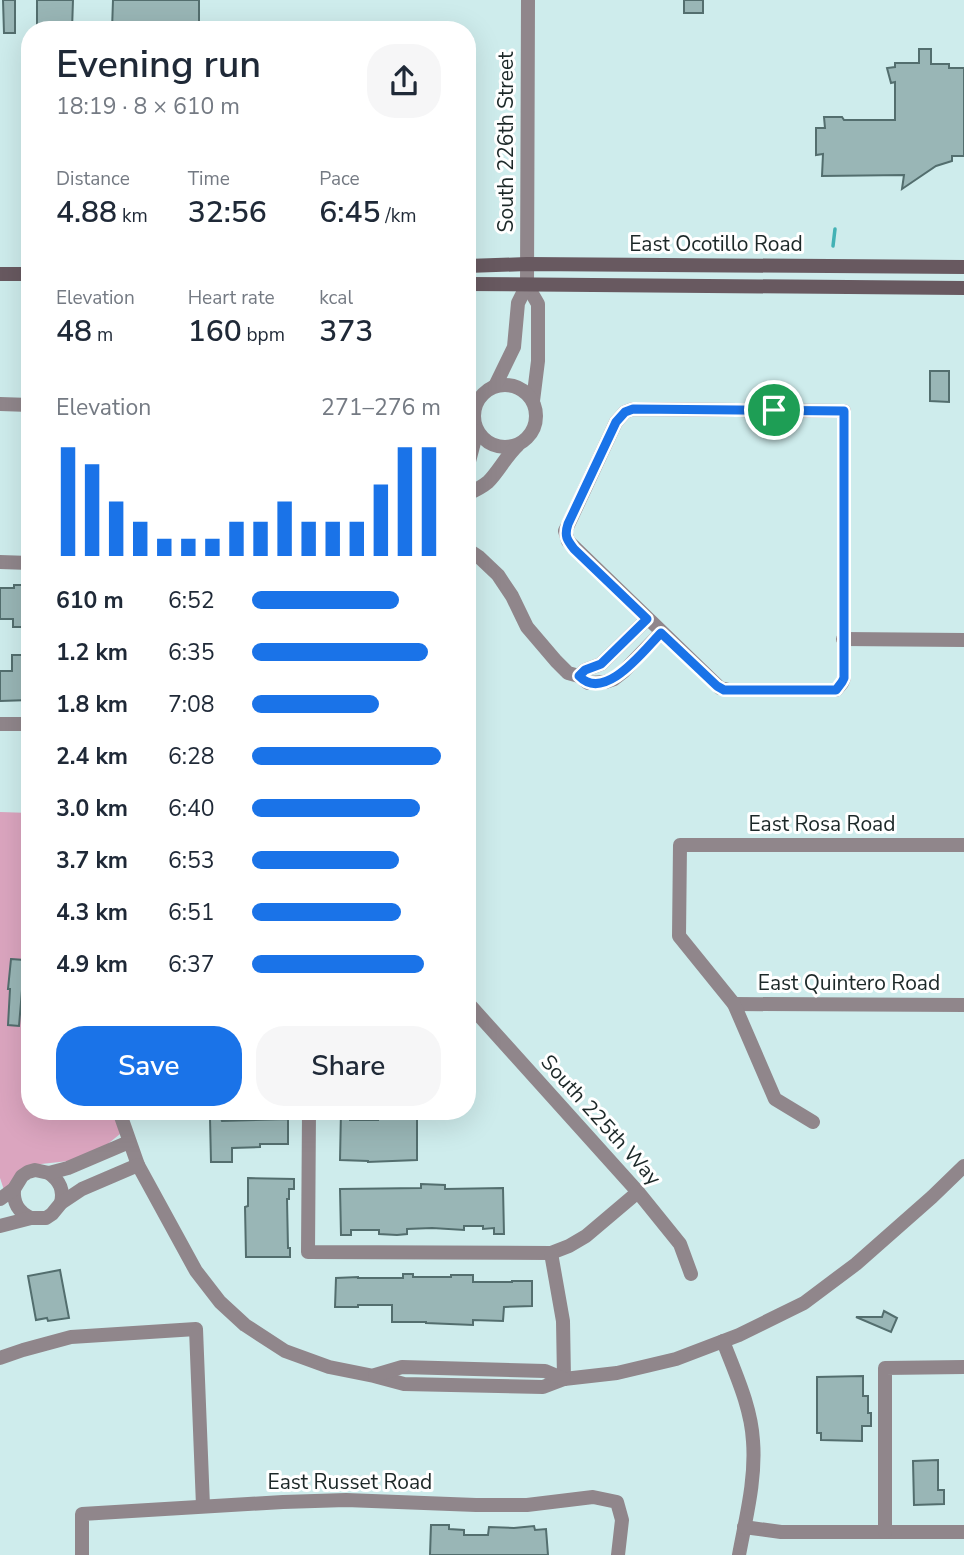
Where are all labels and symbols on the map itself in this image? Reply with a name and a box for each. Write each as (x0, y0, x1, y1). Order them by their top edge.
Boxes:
street label: South 226th Street (492, 51, 520, 232)
street label: East Ocotillo Road (629, 230, 803, 258)
pin (744, 380, 804, 440)
street label: East Rosa Road (749, 810, 895, 838)
street label: East Quintero Road (758, 969, 940, 997)
street label: South 225th Way (535, 1048, 667, 1192)
street label: East Russet Road (268, 1468, 432, 1496)

